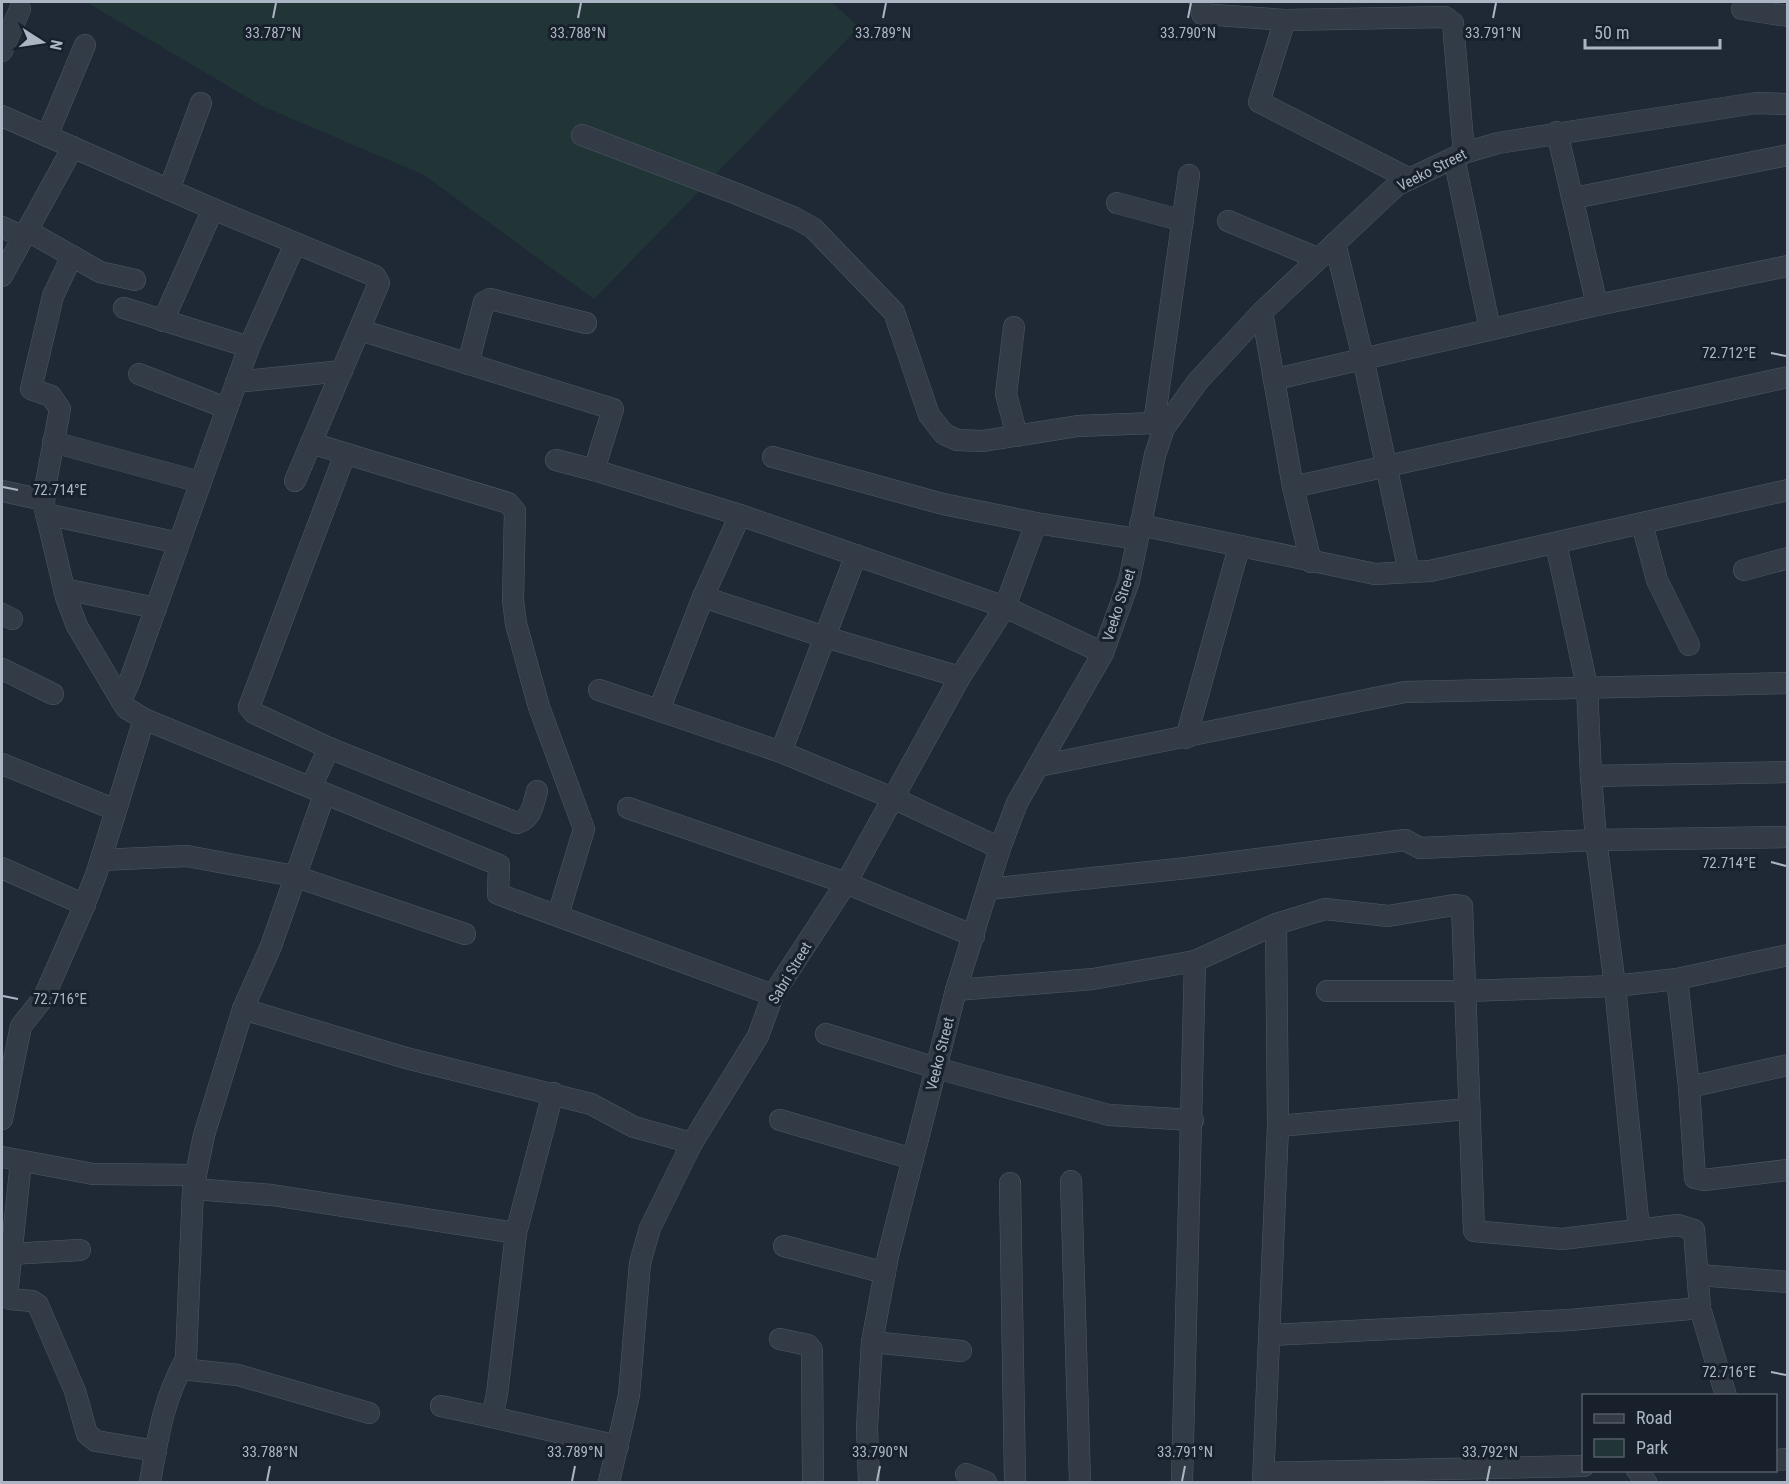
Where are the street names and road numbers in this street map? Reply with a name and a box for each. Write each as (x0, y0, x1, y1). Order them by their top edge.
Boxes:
street label: Veeko Street (1394, 145, 1470, 195)
street label: Veeko Street (1099, 567, 1139, 643)
street label: Sabri Street (765, 939, 815, 1007)
street label: Veeko Street (922, 1015, 958, 1093)

